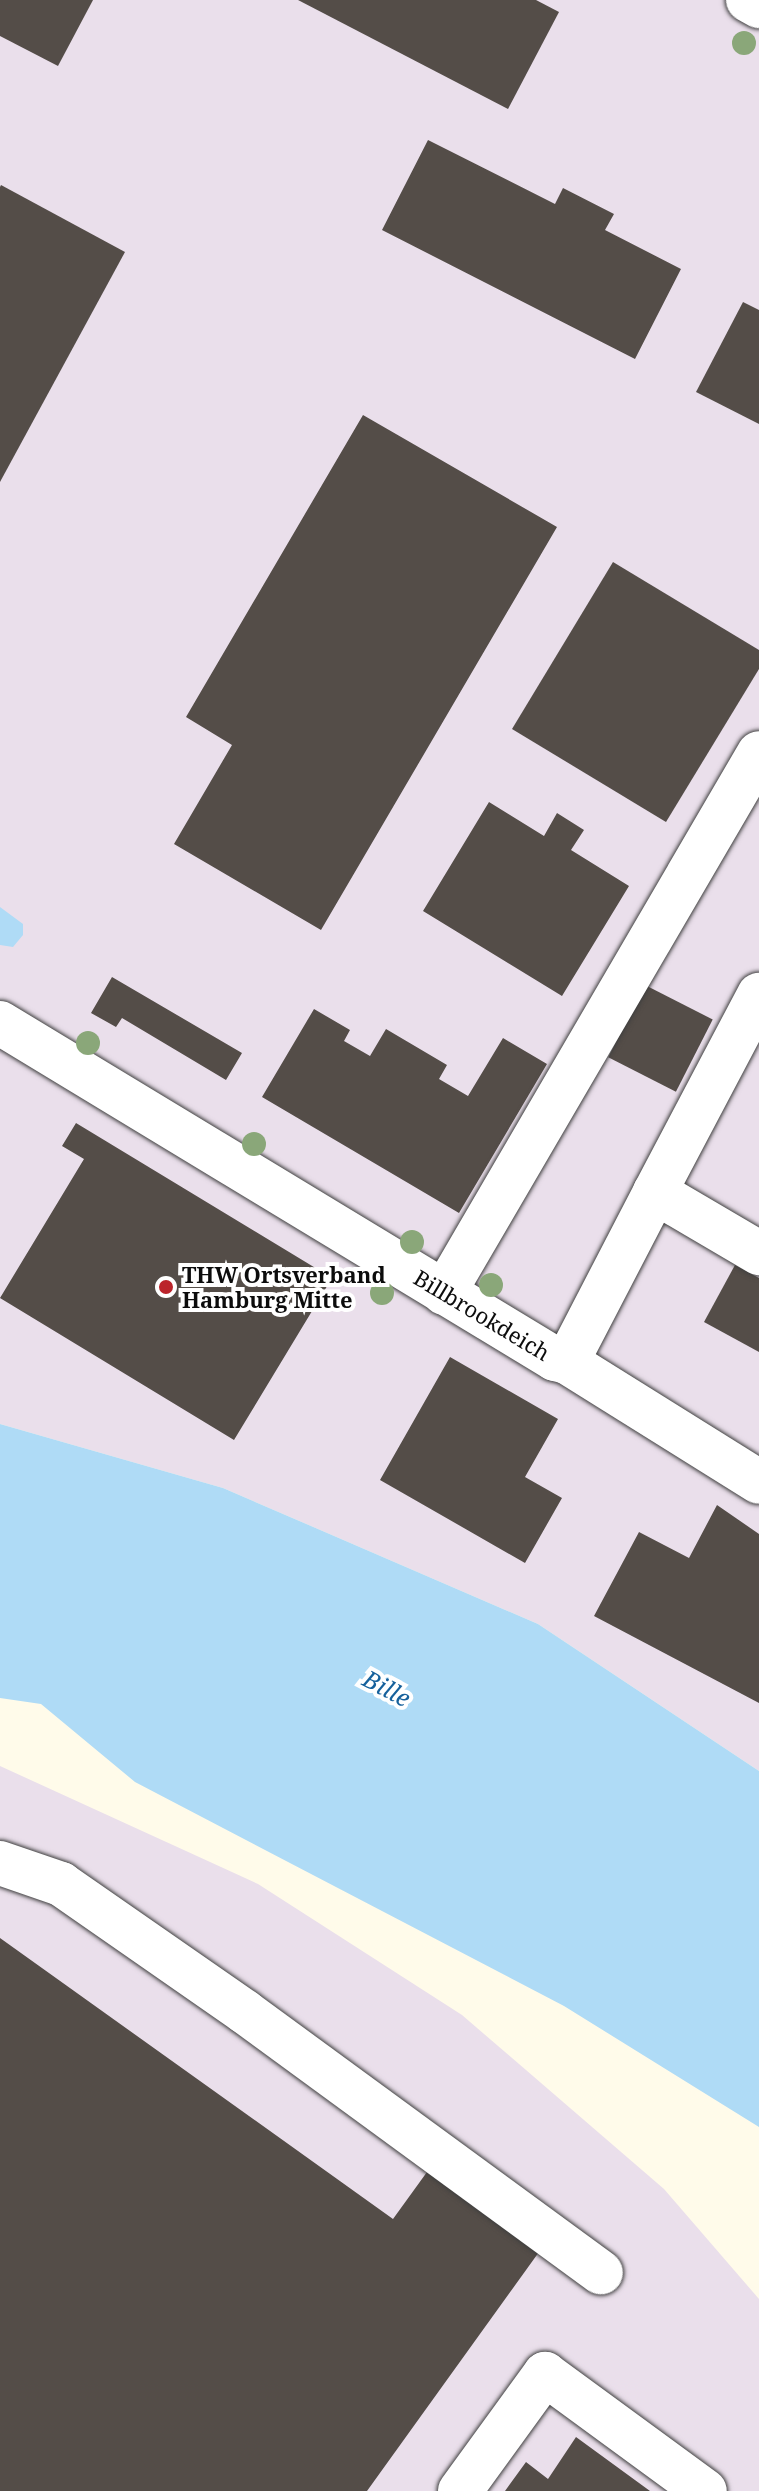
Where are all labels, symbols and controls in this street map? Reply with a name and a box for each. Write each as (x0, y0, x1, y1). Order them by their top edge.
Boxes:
place label: THW Ortsverband Hamburg Mitte (182, 1261, 386, 1312)
street label: Billbrookdeich (409, 1264, 555, 1366)
marker: THW Ortsverband Hamburg Mitte (157, 1278, 175, 1296)
water label: Bille (358, 1664, 416, 1712)

